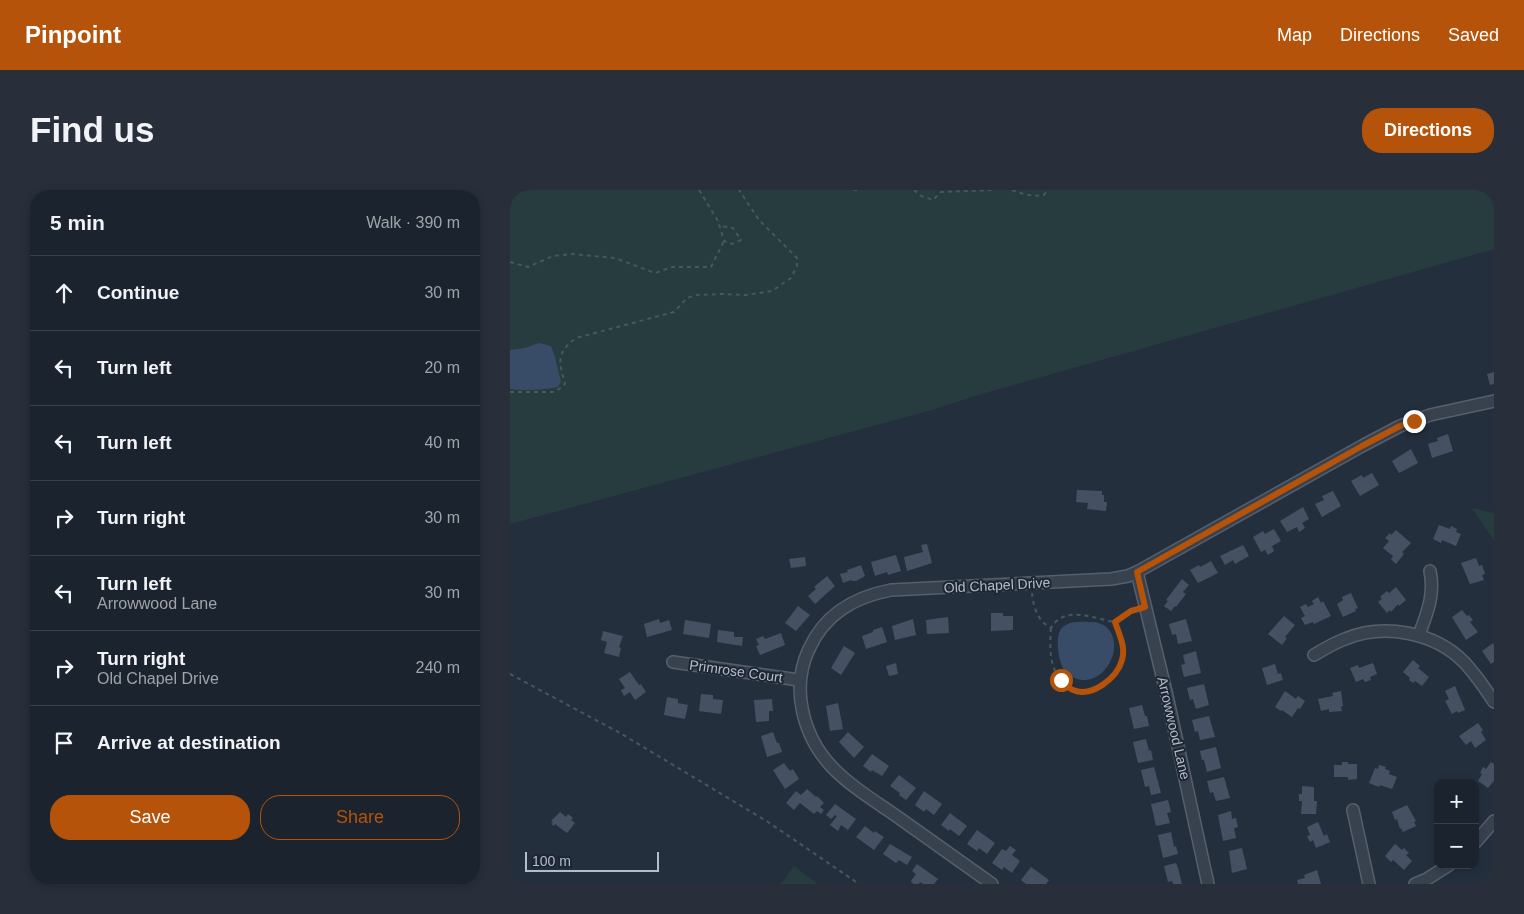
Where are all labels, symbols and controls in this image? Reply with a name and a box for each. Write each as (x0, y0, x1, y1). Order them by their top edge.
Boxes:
text: Pinpoint (25, 21, 121, 48)
text: Map (1277, 25, 1312, 45)
text: Directions (1340, 25, 1420, 45)
text: Saved (1448, 25, 1499, 45)
button: Directions (1362, 108, 1494, 153)
text: Find us (30, 110, 154, 149)
text: 5 min (50, 211, 105, 234)
text: Walk · 390 m (366, 214, 460, 231)
icon: ahead (50, 279, 78, 307)
text: Continue (97, 282, 179, 303)
text: 30 m (424, 284, 460, 301)
icon: left (50, 354, 78, 382)
text: Turn left (97, 357, 172, 378)
text: 20 m (424, 359, 460, 376)
route end (1403, 410, 1426, 433)
icon: left (50, 429, 78, 457)
text: Turn left (97, 432, 172, 453)
text: 40 m (424, 434, 460, 451)
icon: right (50, 504, 78, 532)
text: Turn right (97, 507, 185, 528)
text: 30 m (424, 509, 460, 526)
text: Turn left (97, 573, 172, 594)
street label: Old Chapel Drive (943, 574, 1051, 596)
icon: left (50, 579, 78, 607)
text: 30 m (424, 584, 460, 601)
text: Arrowwood Lane (97, 595, 217, 612)
text: Turn right (97, 648, 185, 669)
icon: right (50, 654, 78, 682)
street label: Primrose Court (688, 657, 784, 685)
text: 240 m (416, 659, 460, 676)
route start (1050, 669, 1073, 692)
text: Old Chapel Drive (97, 670, 219, 687)
street label: Arrowwood Lane (1154, 675, 1194, 781)
icon: arrive (50, 729, 78, 757)
text: Arrive at destination (97, 732, 281, 753)
map controls (1434, 779, 1479, 869)
button: + (1434, 779, 1479, 824)
button: Save (50, 795, 250, 840)
button: Share (260, 795, 460, 840)
button: − (1434, 824, 1479, 869)
scale bar (525, 849, 659, 872)
text: 100 m (532, 853, 571, 869)

